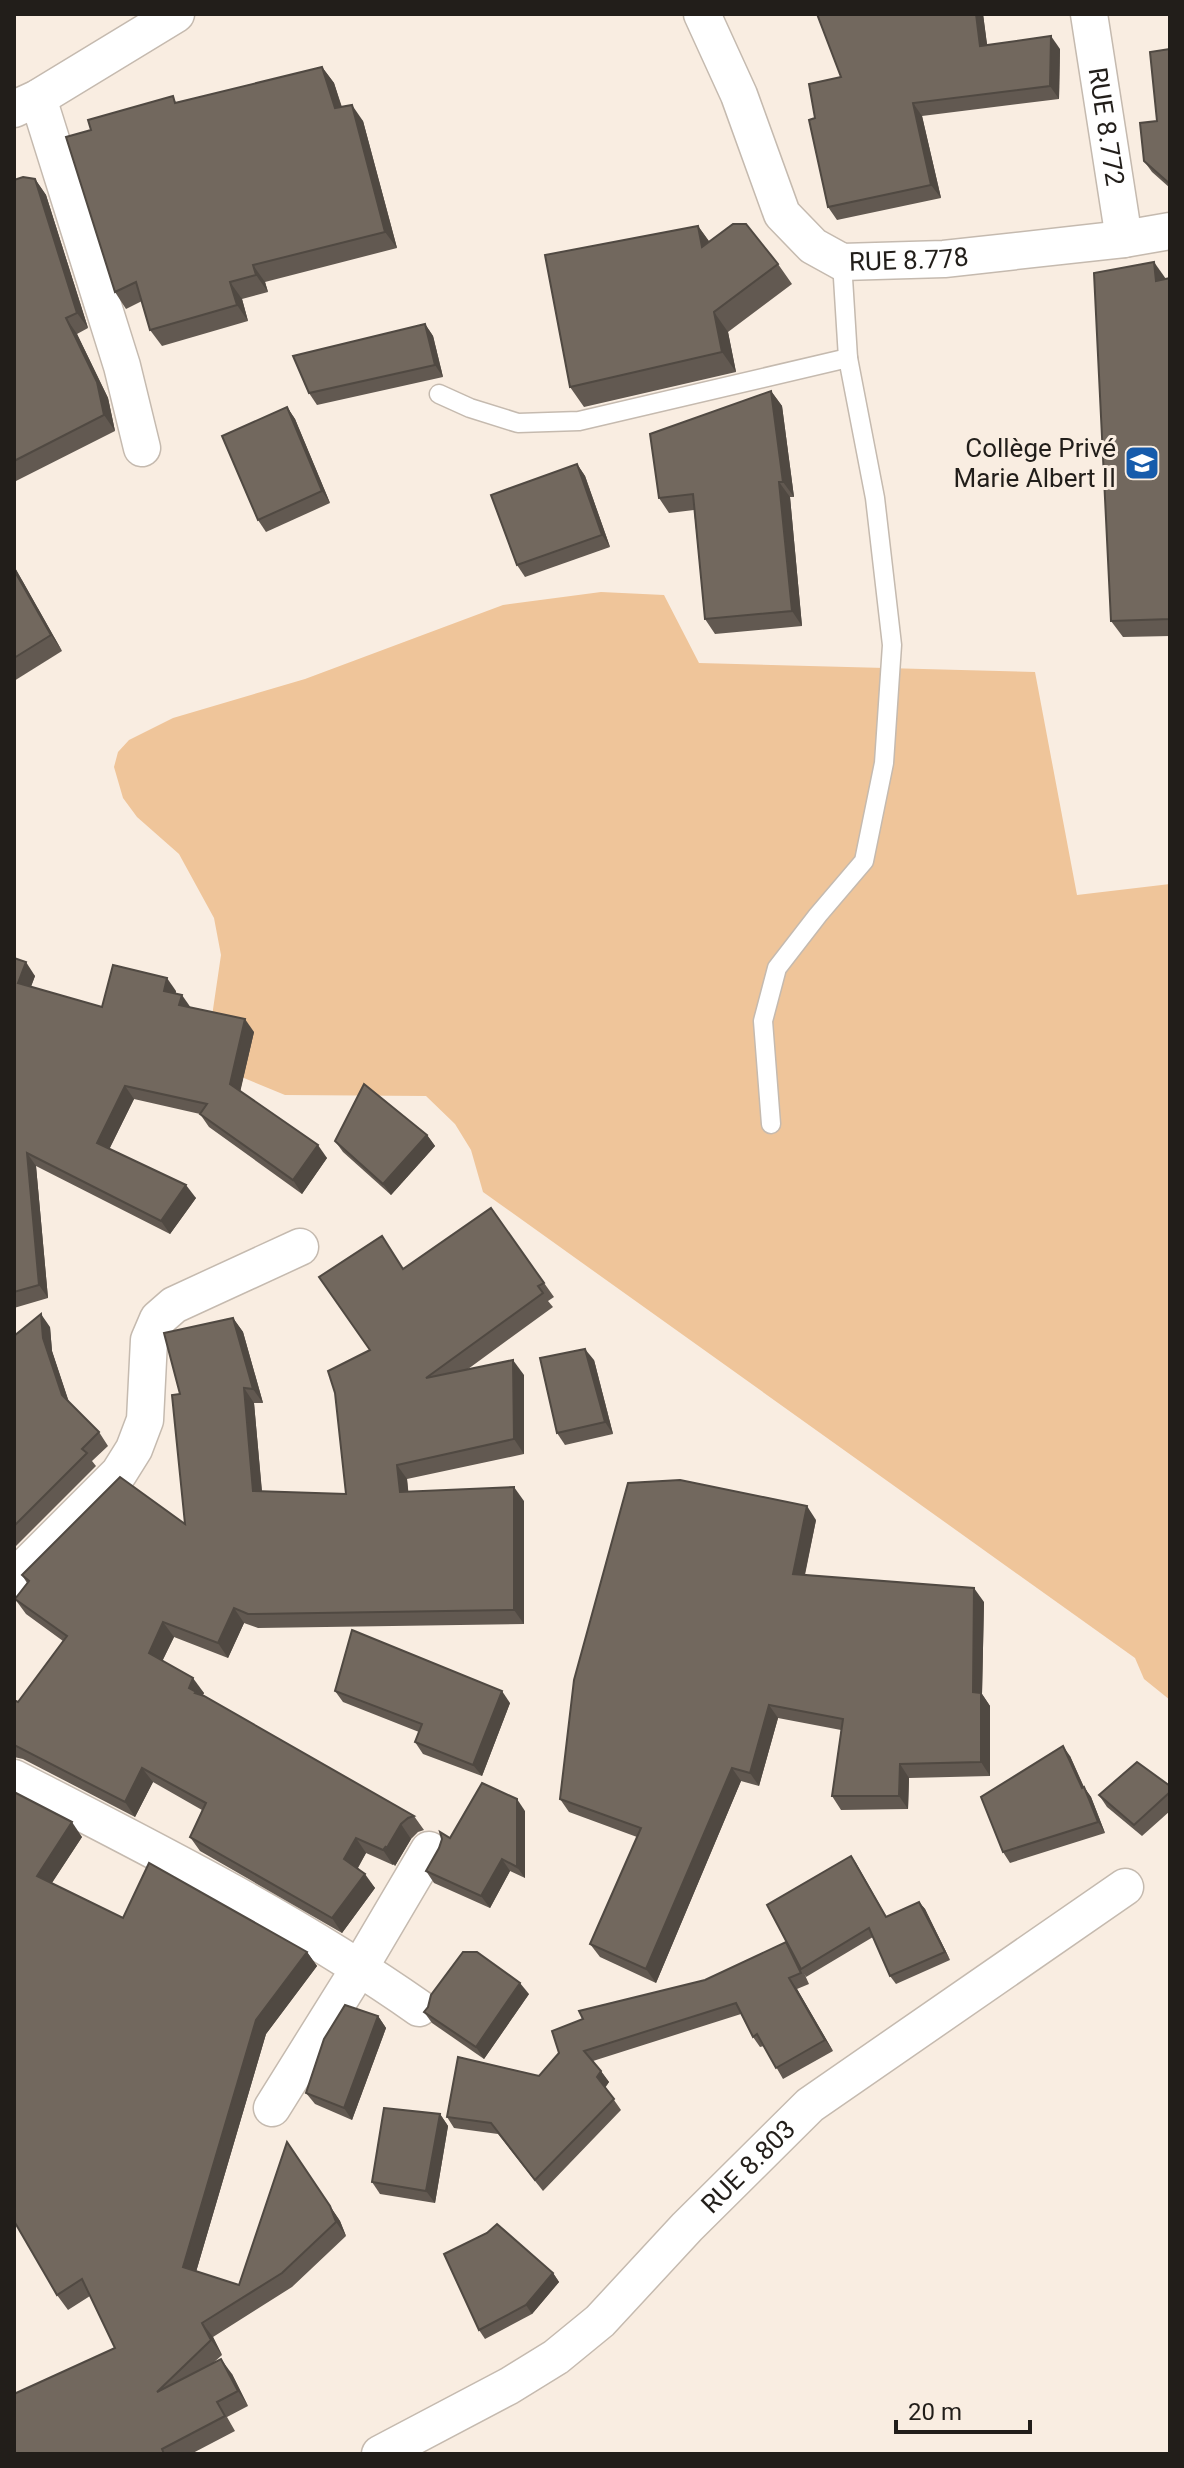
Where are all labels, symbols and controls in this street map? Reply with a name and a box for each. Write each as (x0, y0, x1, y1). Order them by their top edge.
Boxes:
street label: RUE 8.772 (1083, 65, 1131, 188)
street label: RUE 8.778 (849, 241, 970, 277)
place label: Collège Privé Marie Albert II (954, 433, 1116, 493)
school or university icon: Collège Privé Marie Albert II (1123, 444, 1161, 482)
street label: RUE 8.803 (695, 2114, 801, 2219)
scale bar (896, 2384, 1030, 2434)
text: 20 m (908, 2398, 962, 2426)

